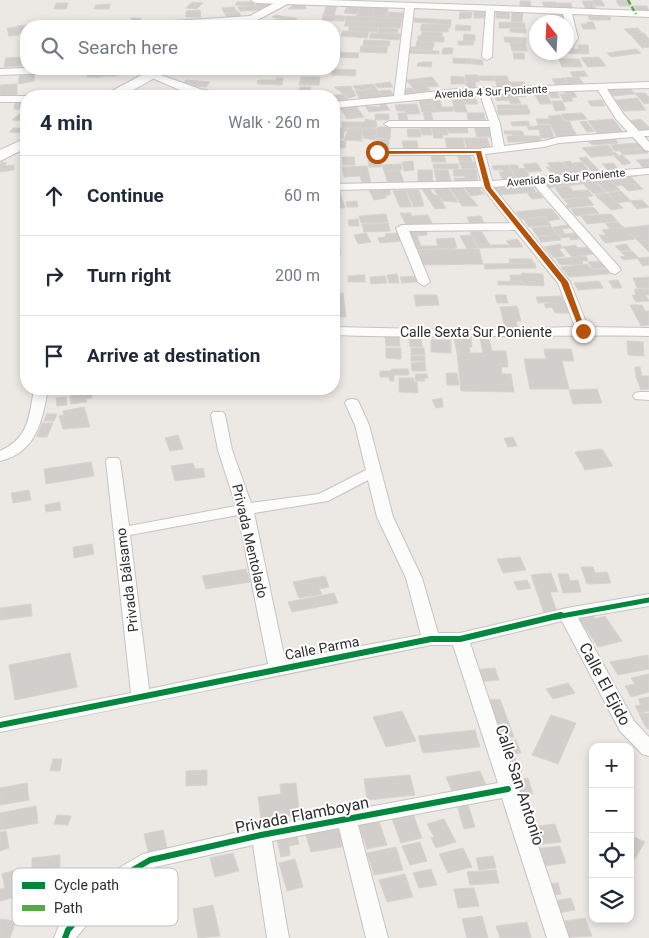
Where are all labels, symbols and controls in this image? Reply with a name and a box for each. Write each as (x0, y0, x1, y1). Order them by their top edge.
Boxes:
north arrow (529, 15, 574, 60)
search box (20, 20, 340, 75)
icon: search (38, 34, 66, 62)
text: Search here (78, 36, 178, 59)
street label: Avenida 4 Sur Poniente (434, 83, 548, 101)
text: 4 min (40, 111, 93, 135)
text: Walk · 260 m (228, 113, 320, 132)
route start (366, 141, 389, 164)
street label: Avenida 5a Sur Poniente (506, 166, 626, 190)
icon: ahead (40, 182, 68, 210)
text: Continue (87, 184, 164, 207)
text: 60 m (284, 186, 320, 205)
icon: right (40, 262, 68, 290)
text: Turn right (87, 264, 171, 287)
text: 200 m (275, 266, 320, 285)
route end (572, 320, 595, 343)
street label: Calle Sexta Sur Poniente (400, 324, 552, 340)
icon: arrive (40, 342, 68, 370)
text: Arrive at destination (87, 344, 260, 367)
street label: Privada Mentolado (229, 482, 271, 600)
street label: Privada Bálsamo (113, 527, 141, 633)
street label: Calle Parma (283, 633, 361, 663)
street label: Calle El Ejido (575, 639, 635, 729)
street label: Calle San Antonio (492, 722, 548, 848)
map controls (589, 743, 634, 923)
button: + (589, 743, 634, 788)
button: − (589, 788, 634, 833)
street label: Privada Flamboyan (233, 793, 371, 837)
button: locate (589, 833, 634, 878)
legend (12, 868, 178, 926)
text: Cycle path (54, 877, 119, 893)
button: layers (589, 878, 634, 923)
text: Path (54, 900, 83, 916)

